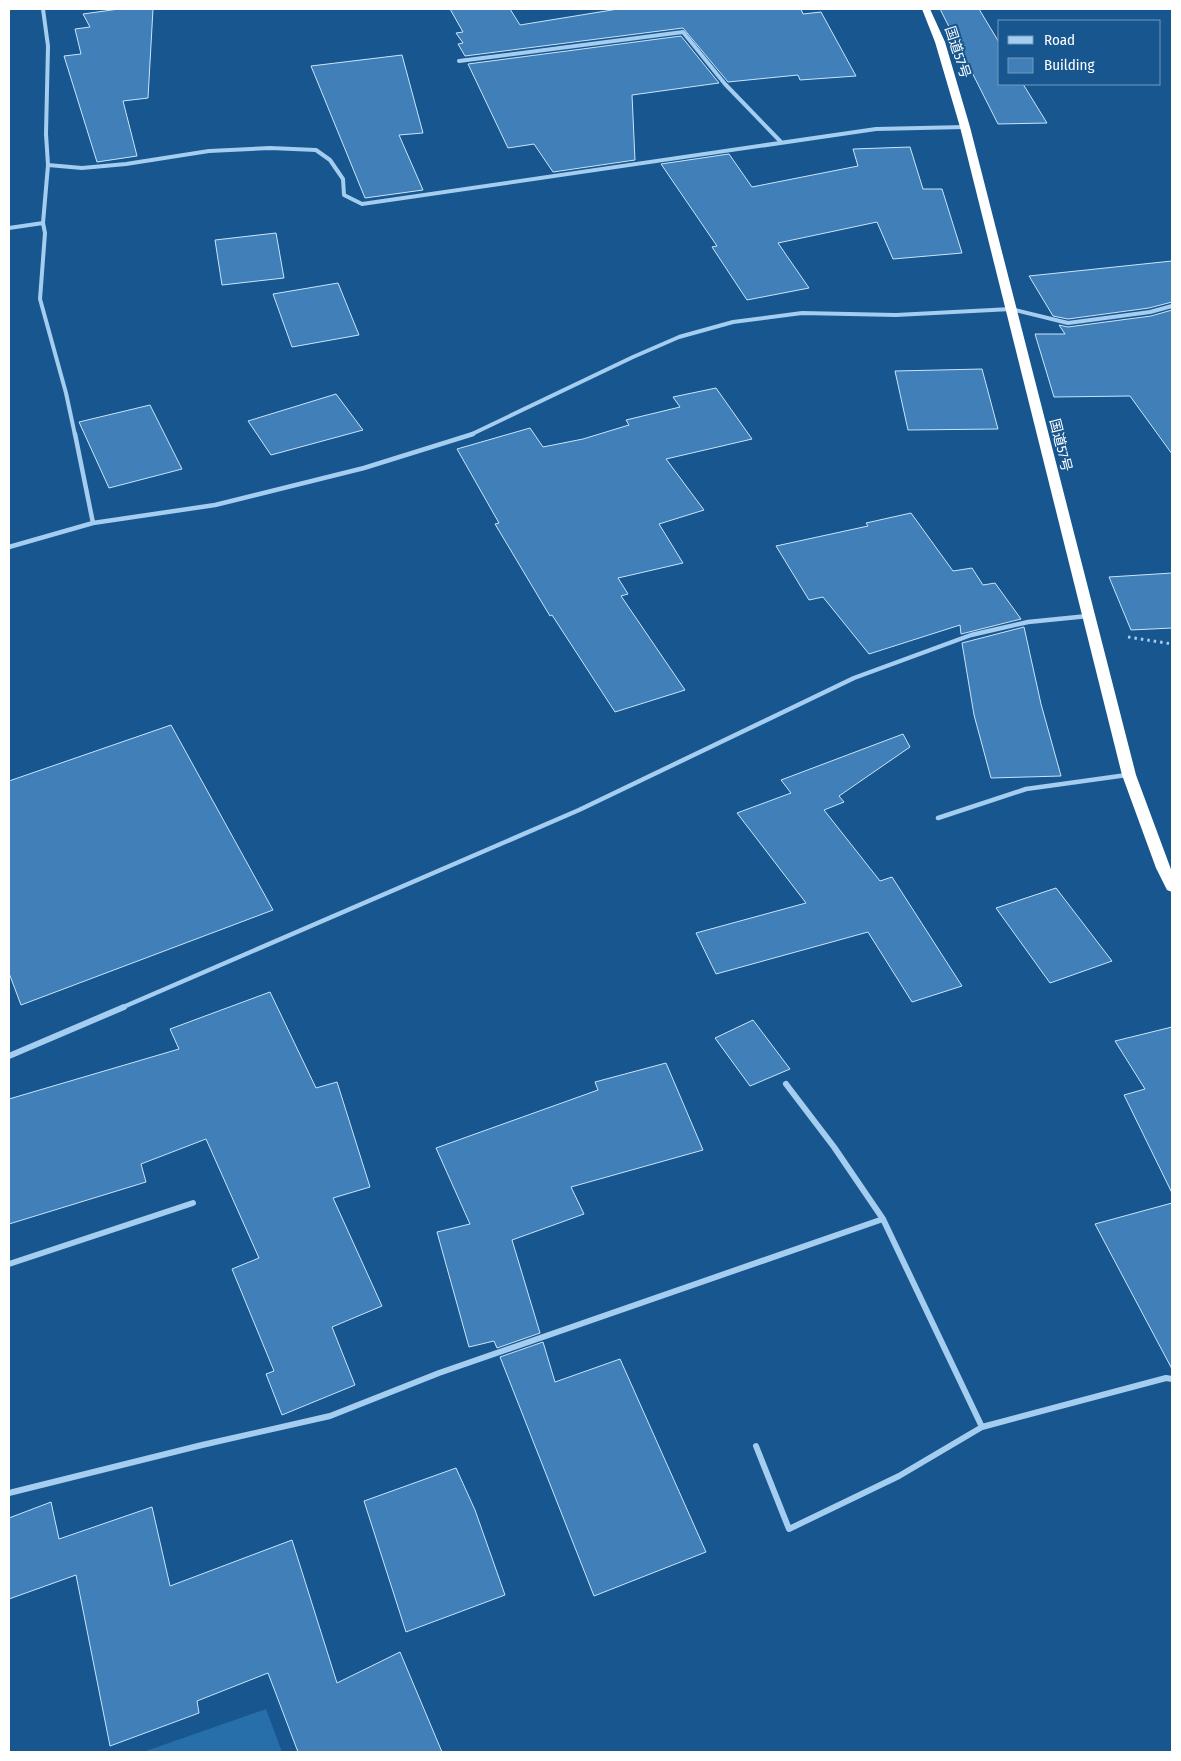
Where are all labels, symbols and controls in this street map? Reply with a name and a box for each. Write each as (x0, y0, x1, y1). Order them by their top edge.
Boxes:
legend (998, 20, 1161, 85)
street label: 国道57号 (941, 24, 974, 80)
text: Road (1044, 31, 1075, 49)
text: Building (1044, 56, 1095, 74)
street label: 国道57号 (1046, 417, 1075, 473)

